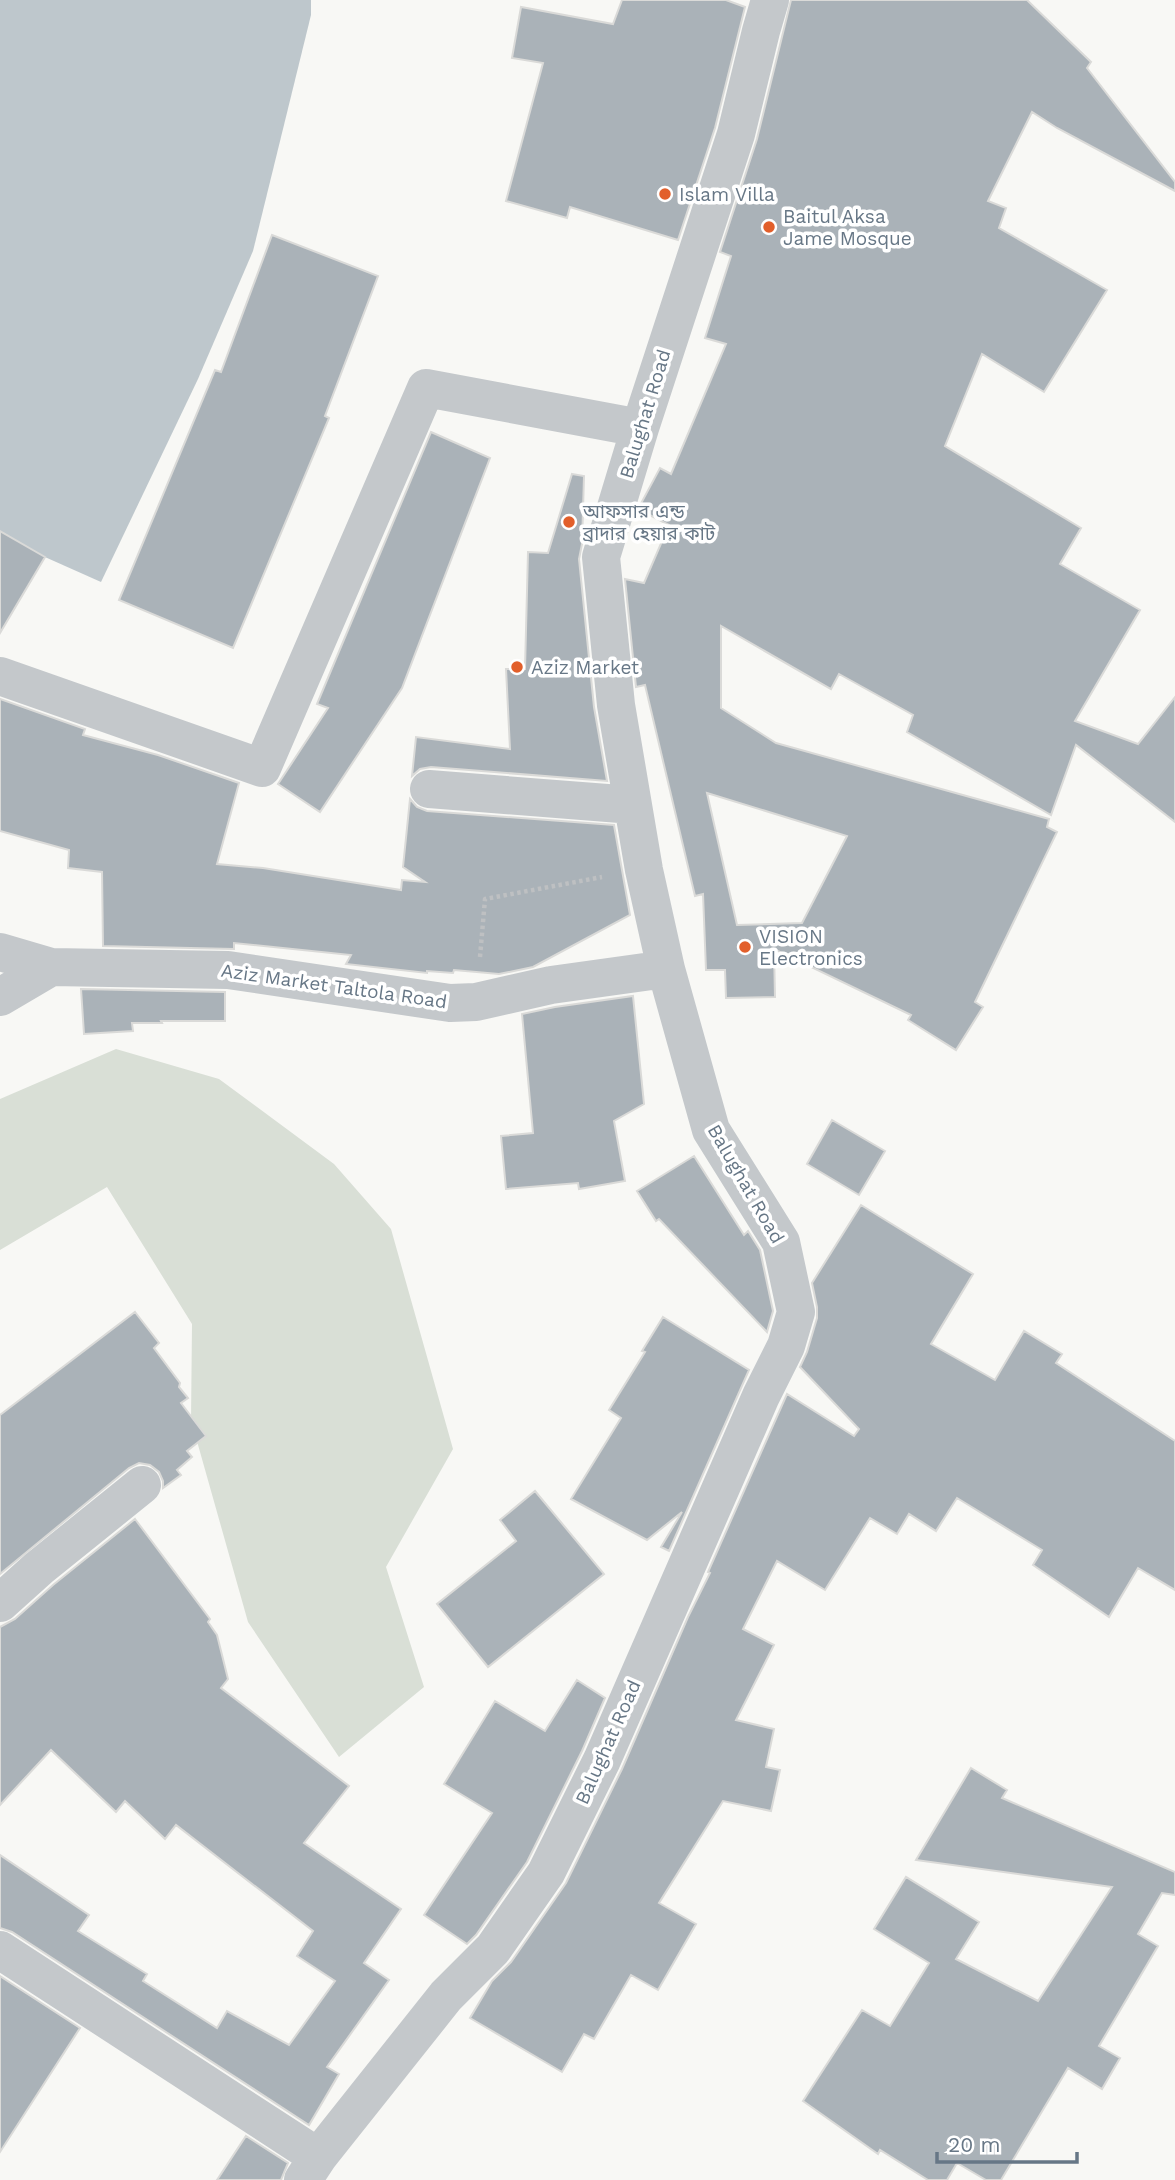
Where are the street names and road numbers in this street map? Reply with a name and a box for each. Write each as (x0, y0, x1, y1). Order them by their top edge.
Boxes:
street label: Balughat Road (614, 347, 676, 481)
street label: Aziz Market Taltola Road (219, 959, 449, 1013)
street label: Balughat Road (703, 1120, 789, 1248)
street label: Balughat Road (570, 1676, 646, 1808)

